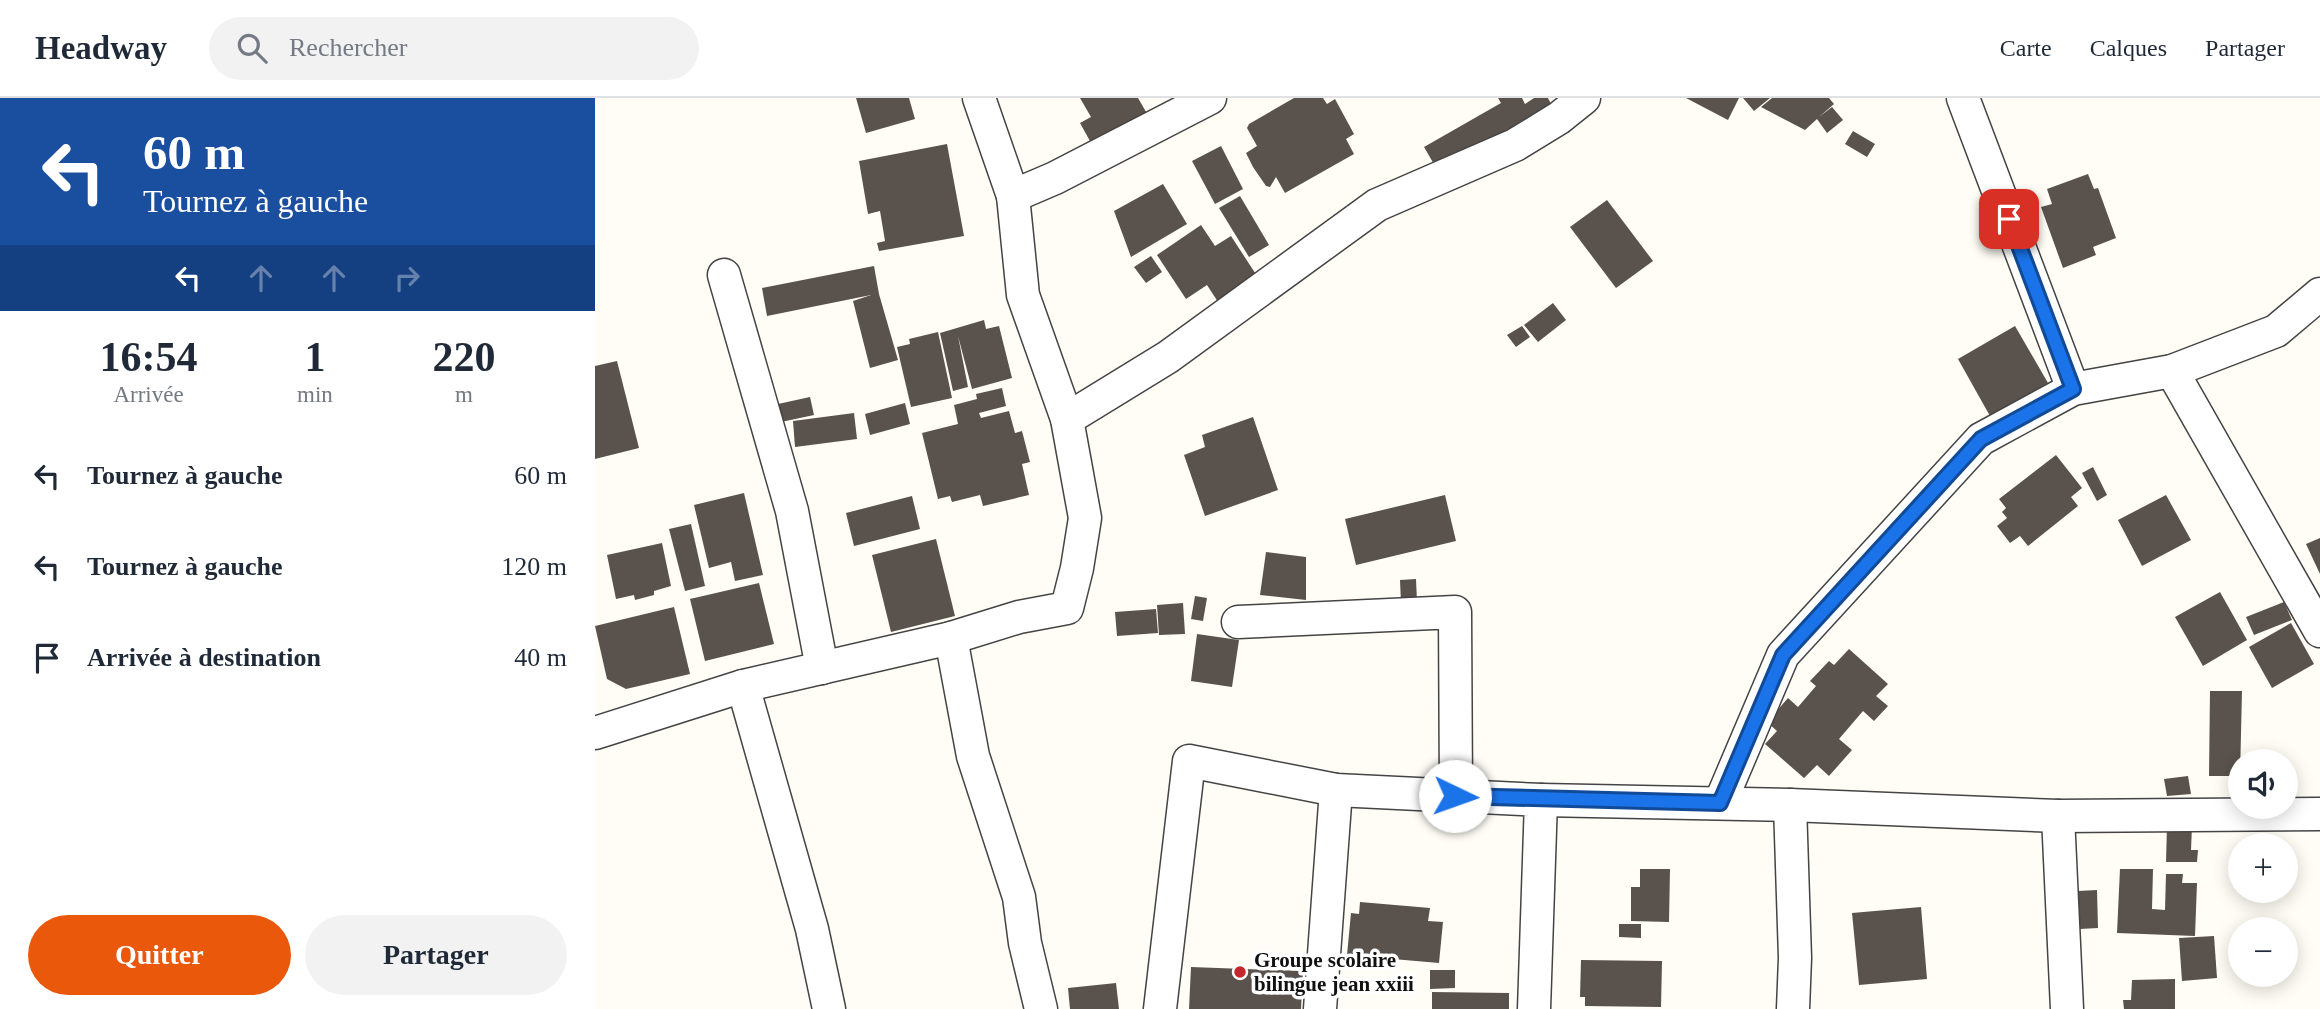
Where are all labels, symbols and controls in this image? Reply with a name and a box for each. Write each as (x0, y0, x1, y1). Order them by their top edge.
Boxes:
search box (209, 17, 699, 80)
icon: search (233, 29, 271, 67)
text: Headway (35, 30, 167, 66)
text: Rechercher (289, 33, 407, 62)
text: Carte (2000, 35, 2052, 61)
text: Calques (2090, 35, 2167, 61)
text: Partager (2205, 35, 2285, 61)
text: 60 m (143, 125, 245, 180)
icon: left (28, 126, 119, 217)
text: Tournez à gauche (143, 183, 368, 219)
pin (1979, 189, 2039, 249)
icon: arrive (1990, 200, 2028, 238)
icon: left (169, 259, 207, 297)
icon: ahead (242, 259, 280, 297)
icon: ahead (315, 259, 353, 297)
icon: right (388, 259, 426, 297)
text: 16:54 (100, 334, 198, 380)
text: 1 (304, 334, 325, 380)
text: 220 (432, 334, 495, 380)
text: Arrivée (113, 382, 184, 407)
text: min (297, 382, 333, 407)
text: m (455, 382, 473, 407)
icon: left (28, 457, 66, 495)
text: Tournez à gauche (87, 461, 283, 490)
text: 60 m (514, 461, 567, 490)
icon: left (28, 548, 66, 586)
text: Tournez à gauche (87, 552, 283, 581)
text: 120 m (501, 552, 567, 581)
icon: arrive (28, 639, 66, 677)
text: Arrivée à destination (87, 643, 321, 672)
text: 40 m (514, 643, 567, 672)
map controls (2228, 749, 2298, 987)
button: sound (2228, 749, 2298, 819)
position arrow (1418, 759, 1492, 833)
button: + (2228, 833, 2298, 903)
button: Quitter (28, 915, 291, 995)
button: Partager (305, 915, 567, 995)
button: − (2228, 917, 2298, 987)
place label: Groupe scolaire bilingue jean xxiii (1254, 948, 1414, 996)
marker: Groupe scolaire bilingue jean xxiii (1232, 964, 1248, 980)

